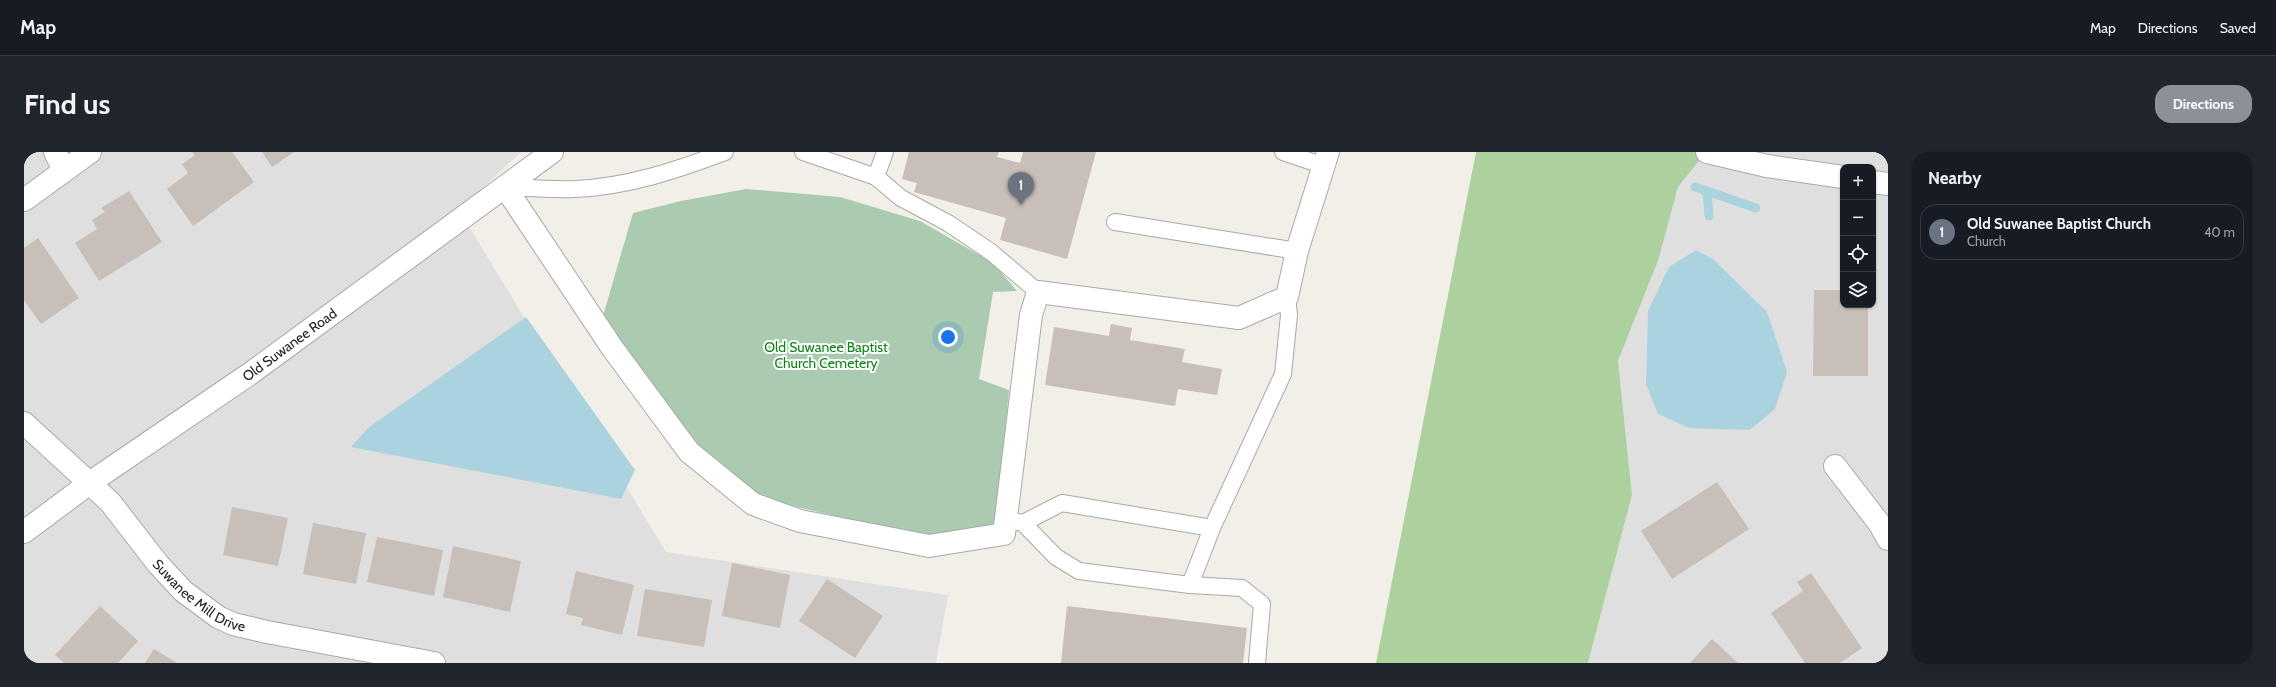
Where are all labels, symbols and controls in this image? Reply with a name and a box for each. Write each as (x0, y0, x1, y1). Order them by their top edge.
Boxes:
text: Map (20, 16, 56, 39)
text: Map (2090, 19, 2116, 37)
text: Directions (2138, 19, 2198, 37)
text: Saved (2220, 19, 2256, 37)
button: Directions (2155, 85, 2252, 123)
text: Find us (24, 87, 110, 121)
map controls (1840, 164, 1876, 308)
button: + (1840, 164, 1876, 200)
text: Nearby (1928, 168, 1981, 188)
pin: 1 (1008, 172, 1034, 205)
button: − (1840, 200, 1876, 236)
text: Old Suwanee Baptist Church (1967, 215, 2151, 233)
text: 1 (1940, 224, 1944, 240)
text: 40 m (2204, 224, 2235, 240)
text: Church (1967, 233, 2006, 249)
button: locate (1840, 236, 1876, 272)
button: layers (1840, 272, 1876, 308)
street label: Old Suwanee Road (239, 304, 340, 385)
your location (938, 327, 958, 347)
park label: Old Suwanee Baptist Church Cemetery (764, 338, 888, 372)
street label: Suwanee Mill Drive (149, 555, 247, 636)

